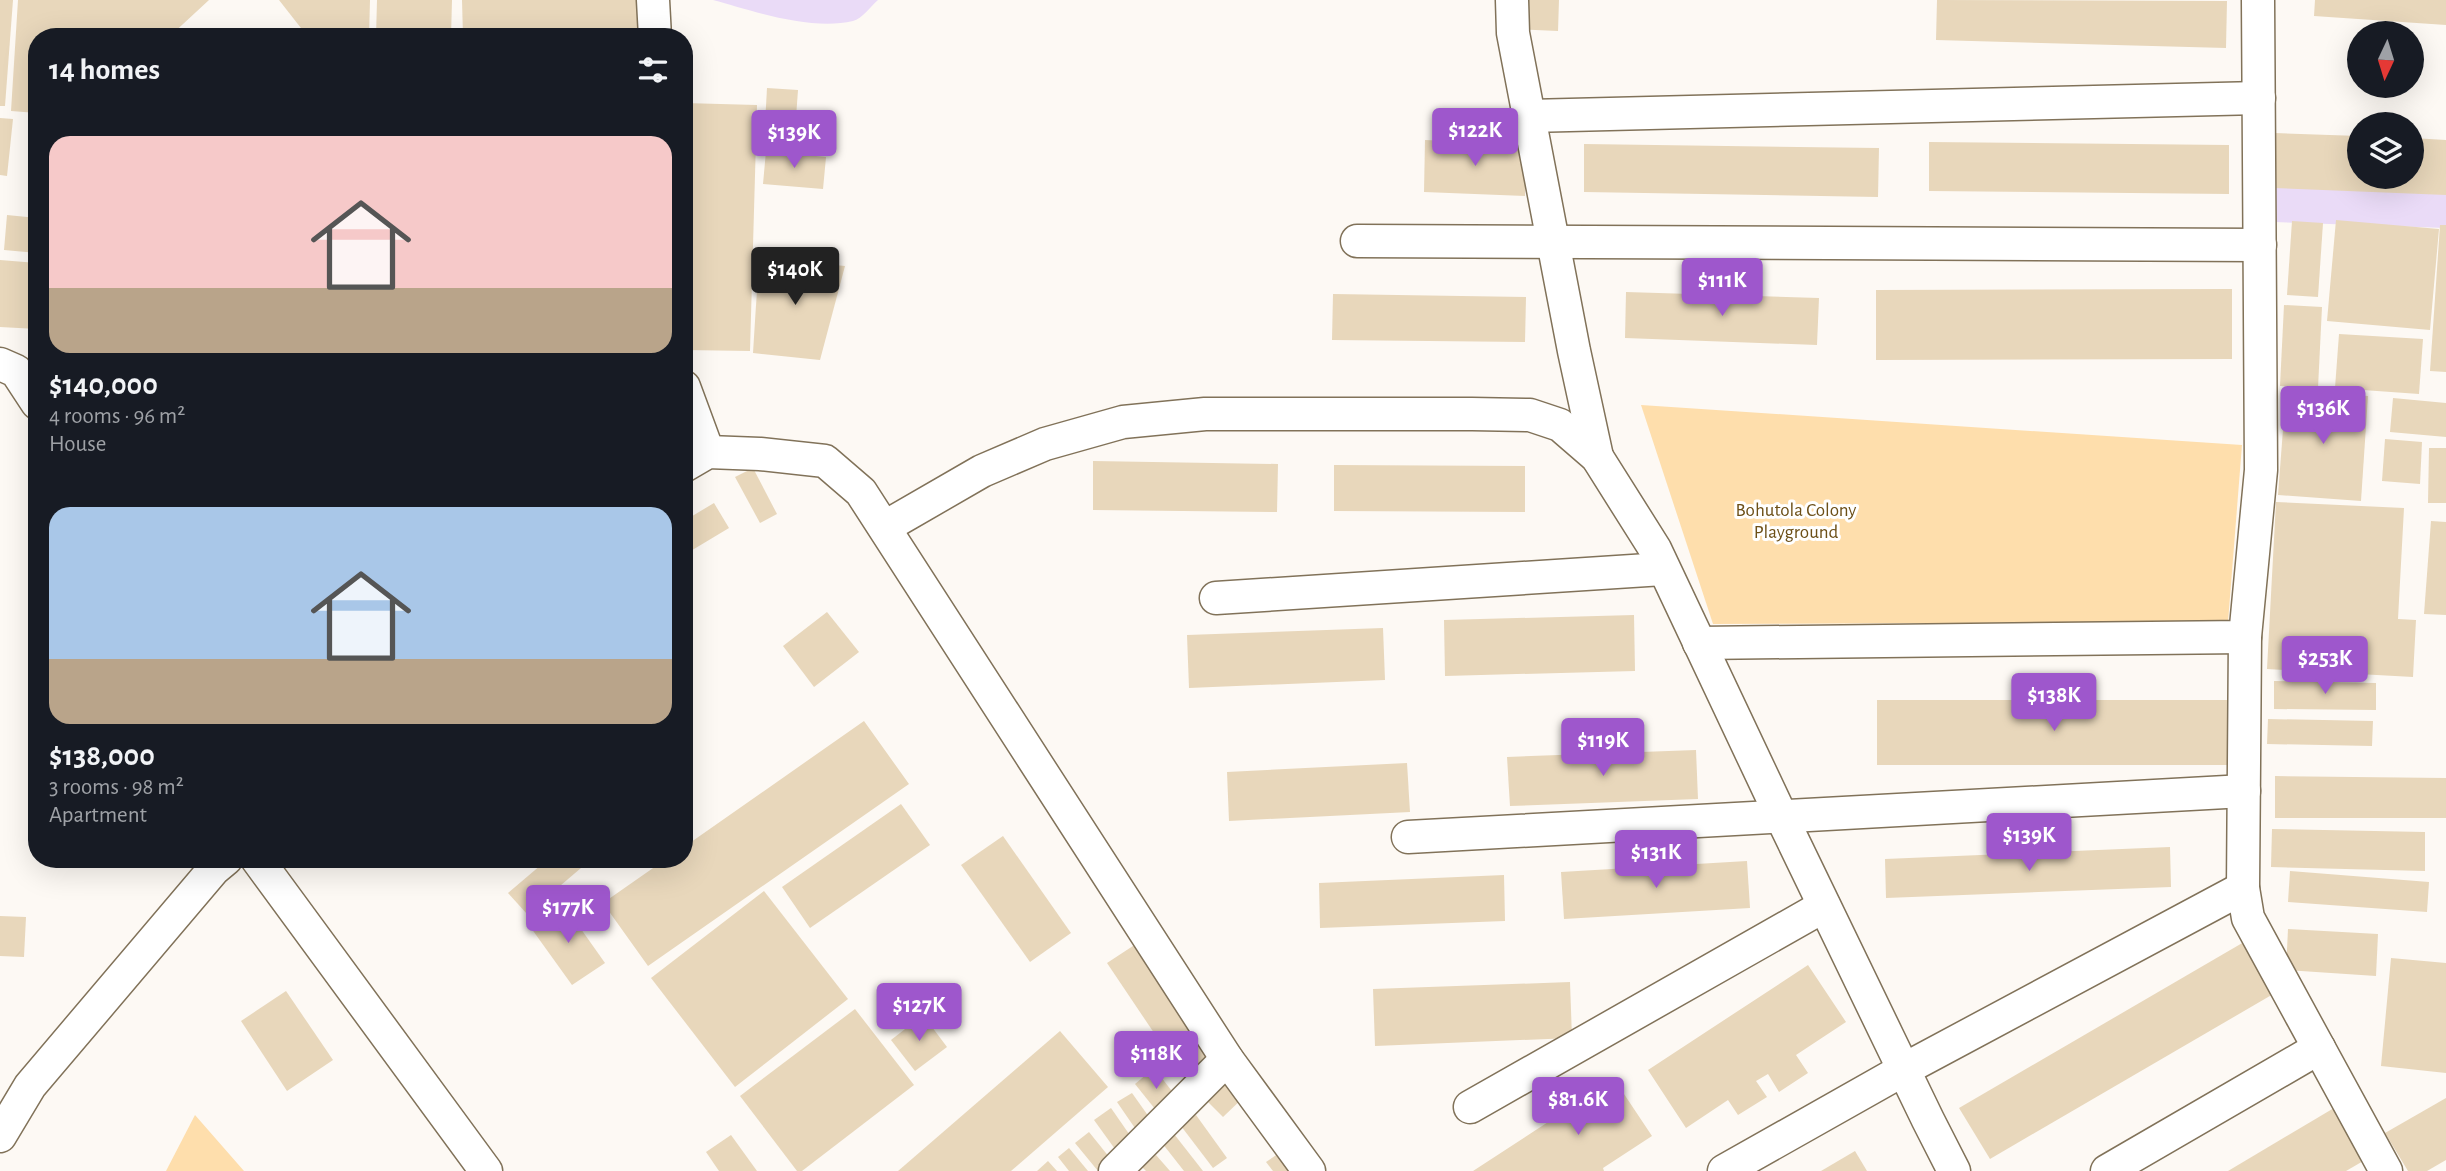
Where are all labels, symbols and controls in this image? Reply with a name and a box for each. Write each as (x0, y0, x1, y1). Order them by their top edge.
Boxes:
north arrow (2347, 21, 2424, 98)
map controls (2347, 21, 2424, 189)
icon: filters (634, 51, 672, 89)
text: 14 homes (49, 55, 160, 85)
pin: $122K (1426, 108, 1524, 168)
pin: $139K (745, 110, 843, 170)
button: layers (2347, 112, 2424, 189)
text: $122K (1448, 119, 1502, 142)
text: $139K (767, 121, 821, 144)
icon: home (298, 182, 424, 308)
pin: $140K (746, 247, 844, 307)
text: $140K (767, 258, 823, 281)
pin: $111K (1673, 258, 1771, 318)
text: $111K (1698, 269, 1746, 292)
text: $140,000 (49, 370, 158, 400)
pin: $136K (2274, 386, 2372, 446)
text: $136K (2296, 397, 2350, 420)
text: 4 rooms · 96 m² (49, 405, 185, 428)
text: House (49, 433, 106, 456)
park label: Bohutola Colony Playground (1736, 501, 1856, 542)
icon: home (298, 553, 424, 679)
pin: $253K (2276, 636, 2374, 696)
text: $253K (2298, 647, 2352, 670)
pin: $138K (2005, 674, 2103, 733)
text: $138K (2027, 684, 2081, 707)
pin: $119K (1554, 718, 1652, 778)
text: $119K (1577, 729, 1629, 752)
text: $138,000 (49, 741, 155, 771)
text: 3 rooms · 98 m² (49, 776, 184, 799)
text: Apartment (49, 804, 147, 827)
pin: $139K (1980, 814, 2078, 873)
text: $139K (2002, 824, 2056, 847)
pin: $131K (1607, 830, 1705, 890)
text: $131K (1631, 841, 1681, 864)
pin: $177K (519, 886, 617, 945)
text: $177K (542, 896, 594, 919)
pin: $127K (870, 984, 968, 1043)
text: $127K (893, 994, 945, 1017)
pin: $118K (1107, 1032, 1205, 1091)
text: $118K (1130, 1042, 1182, 1065)
pin: $81.6K (1521, 1078, 1635, 1137)
text: $81.6K (1548, 1088, 1608, 1111)

